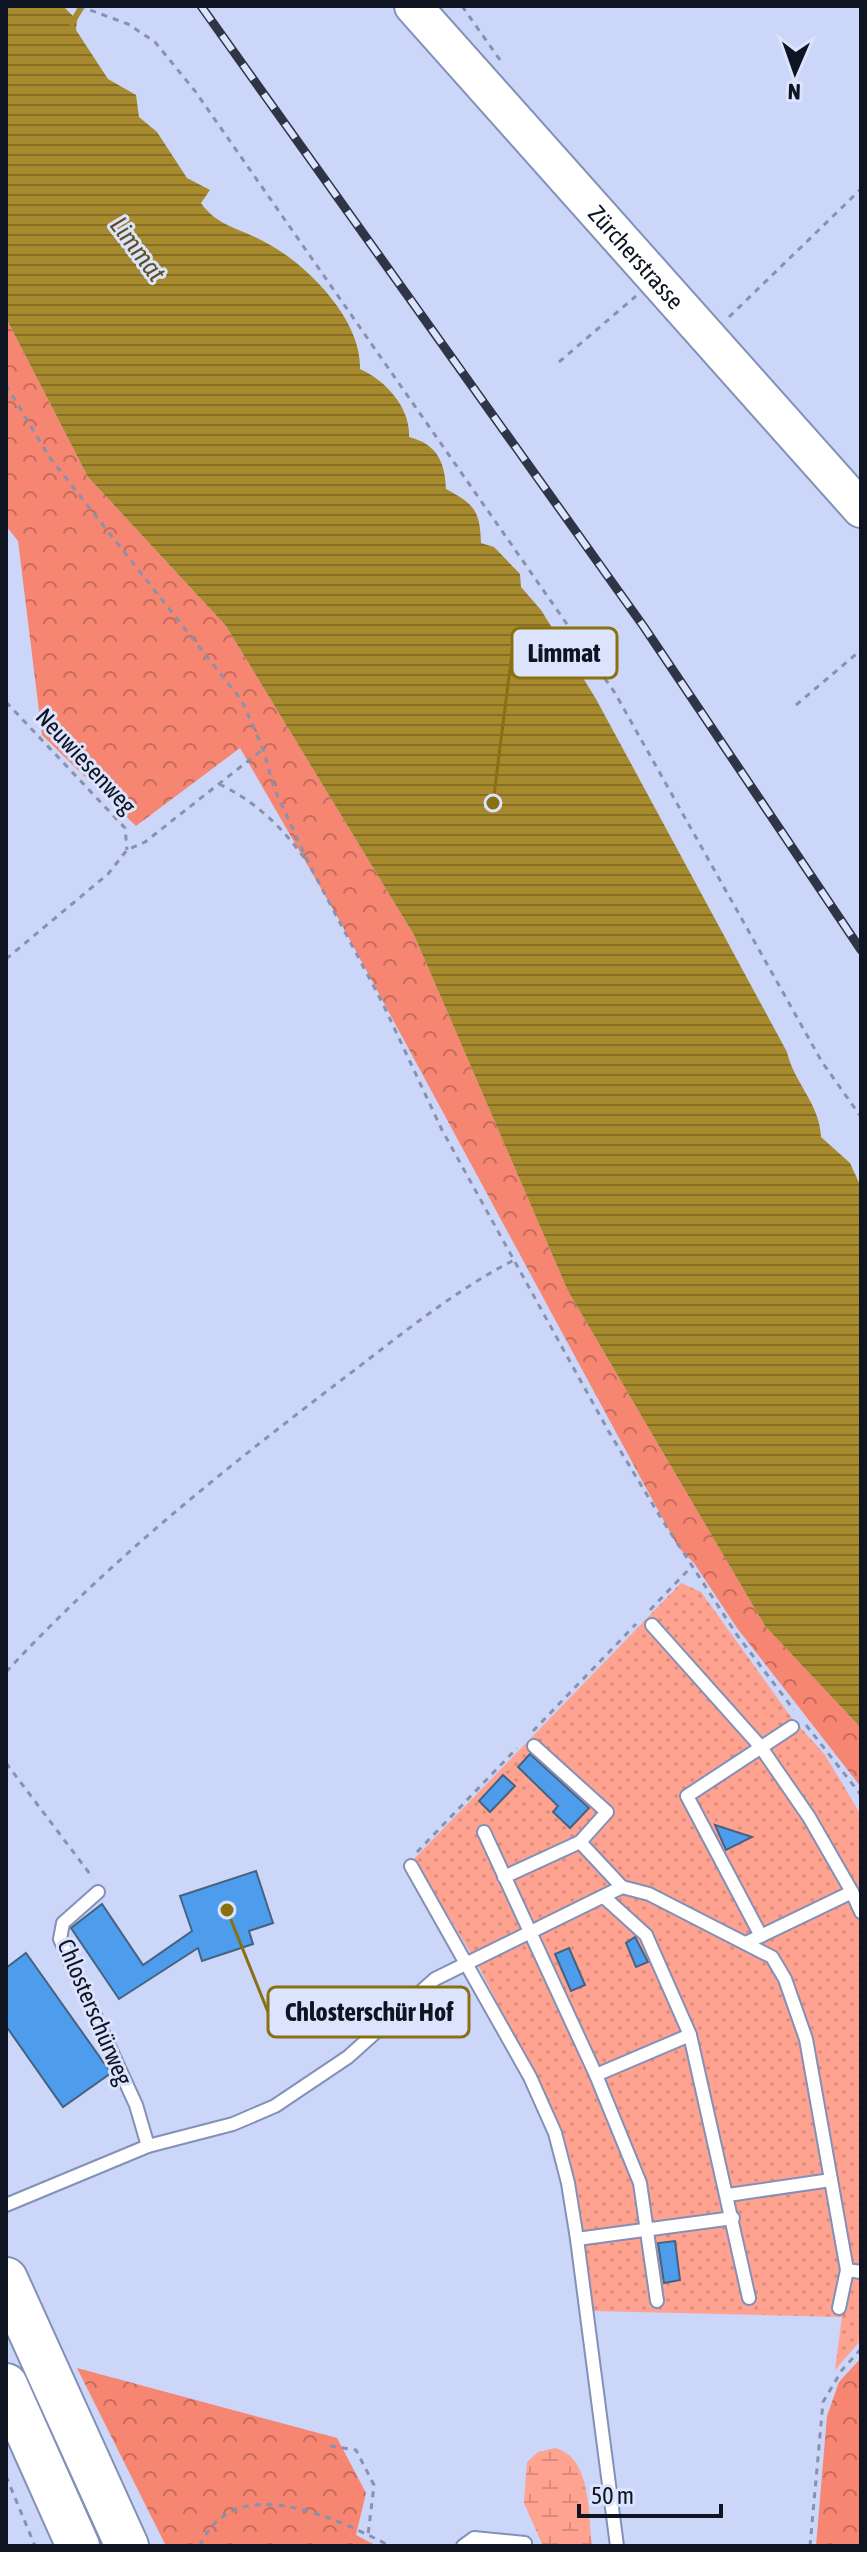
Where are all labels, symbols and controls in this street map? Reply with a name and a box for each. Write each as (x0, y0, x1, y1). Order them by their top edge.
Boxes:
north arrow (755, 32, 835, 112)
text: N (787, 79, 801, 105)
street label: Zürcherstrasse (583, 200, 689, 314)
water label: Limmat (104, 211, 172, 288)
callout: Limmat (512, 628, 617, 678)
text: Limmat (527, 638, 601, 668)
street label: Neuwiesenweg (31, 703, 142, 820)
street label: Chlosterschürweg (52, 1935, 138, 2090)
callout: Chlosterschür Hof (268, 1987, 469, 2037)
text: Chlosterschür Hof (285, 1997, 454, 2027)
scale bar (579, 2468, 721, 2518)
text: 50 m (591, 2482, 634, 2509)

